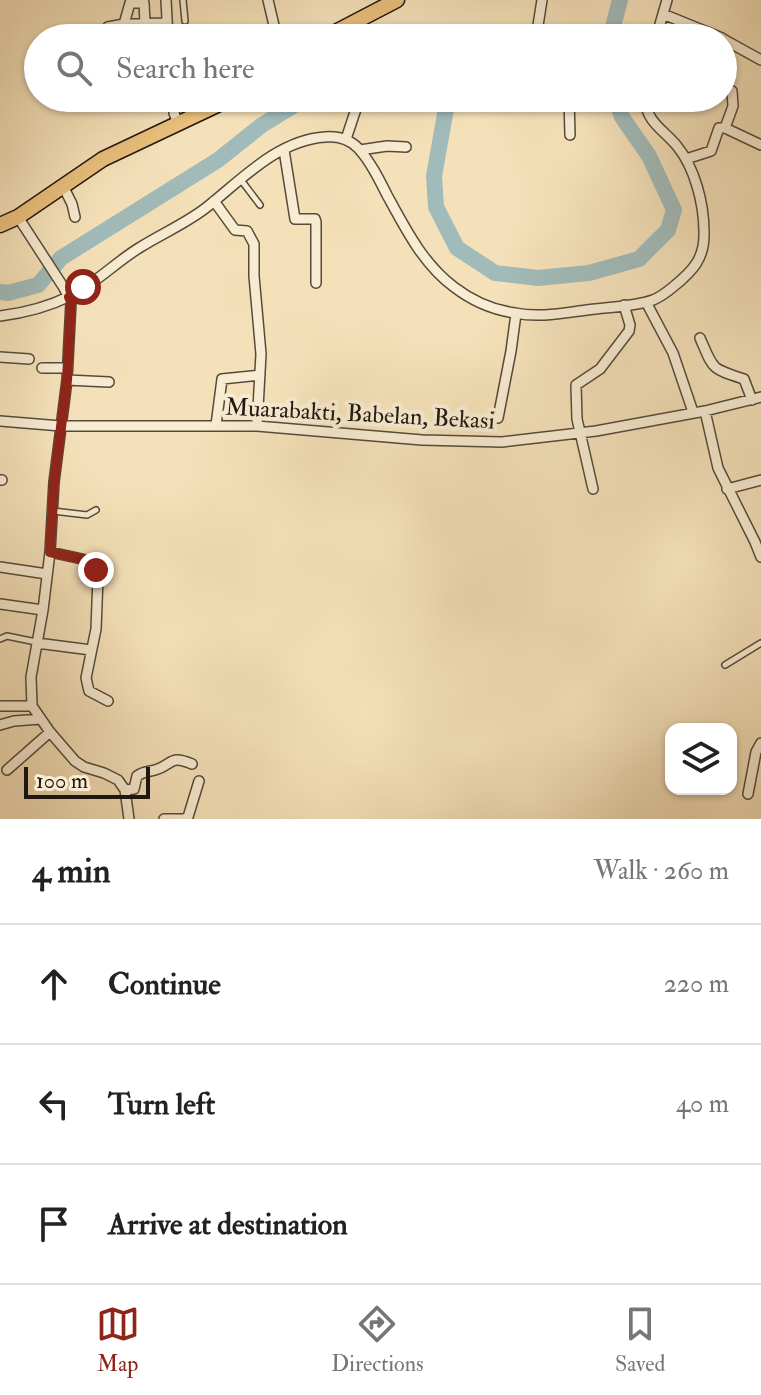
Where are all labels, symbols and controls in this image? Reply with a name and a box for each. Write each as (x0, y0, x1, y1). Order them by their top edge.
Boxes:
search box (24, 24, 737, 112)
icon: search (52, 46, 96, 90)
text: Search here (116, 50, 255, 87)
route start (65, 269, 101, 305)
street label: Muarabakti, Babelan, Bekasi (224, 391, 496, 437)
route end (78, 552, 114, 588)
map controls (665, 723, 737, 795)
button: layers (665, 723, 737, 795)
scale bar (24, 763, 150, 799)
text: 100 m (36, 767, 88, 795)
text: 4 min (32, 850, 110, 893)
text: Walk · 260 m (594, 855, 729, 887)
icon: ahead (32, 962, 76, 1006)
text: Continue (108, 966, 221, 1003)
text: 220 m (664, 968, 729, 1000)
icon: left (32, 1082, 76, 1126)
text: Turn left (108, 1086, 215, 1123)
text: 40 m (676, 1088, 729, 1120)
icon: arrive (32, 1202, 76, 1246)
text: Arrive at destination (108, 1206, 348, 1243)
tab: Map (96, 1302, 140, 1378)
tab: Directions (331, 1302, 424, 1378)
tab: Saved (615, 1302, 665, 1378)

